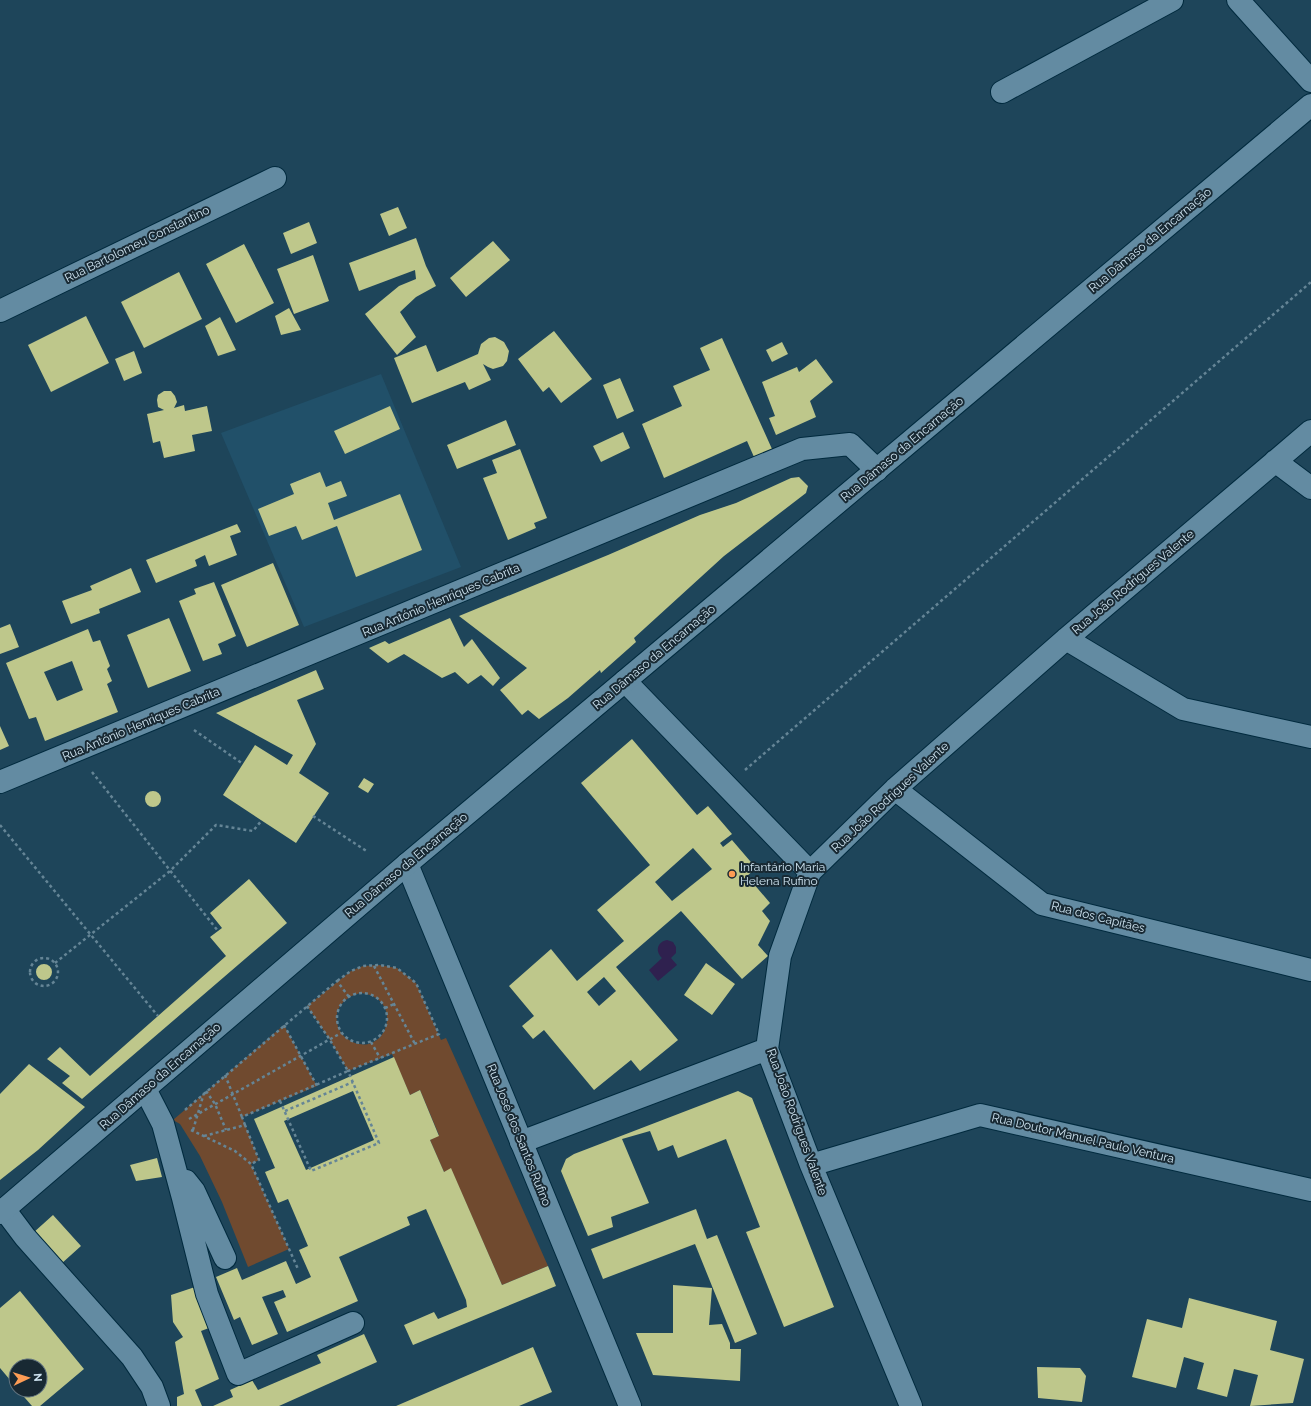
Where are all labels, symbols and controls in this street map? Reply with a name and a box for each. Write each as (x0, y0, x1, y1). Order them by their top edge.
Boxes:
street label: Rua Dâmaso da Encarnação (1086, 185, 1214, 295)
street label: Rua Bartolomeu Constantino (62, 203, 212, 285)
street label: Rua Dâmaso da Encarnação (838, 394, 966, 504)
street label: Rua João Rodrigues Valente (1069, 527, 1197, 637)
street label: Rua António Henriques Cabrita (360, 560, 522, 640)
street label: Rua Dâmaso da Encarnação (590, 602, 718, 712)
street label: Rua António Henriques Cabrita (60, 684, 222, 764)
street label: Rua João Rodrigues Valente (829, 739, 951, 855)
street label: Rua Dâmaso da Encarnação (342, 810, 470, 920)
place label: Infantário Maria Helena Rufino (740, 860, 825, 888)
marker: Infantário Maria Helena Rufino (727, 869, 737, 879)
street label: Rua dos Capitães (1050, 899, 1147, 935)
street label: Rua Dâmaso da Encarnação (97, 1020, 223, 1132)
street label: Rua João Rodrigues Valente (764, 1047, 830, 1197)
street label: Rua José dos Santos Rufino (484, 1062, 554, 1208)
street label: Rua Doutor Manuel Paulo Ventura (990, 1110, 1176, 1166)
north arrow (8, 1358, 48, 1398)
text: N (31, 1373, 44, 1382)

